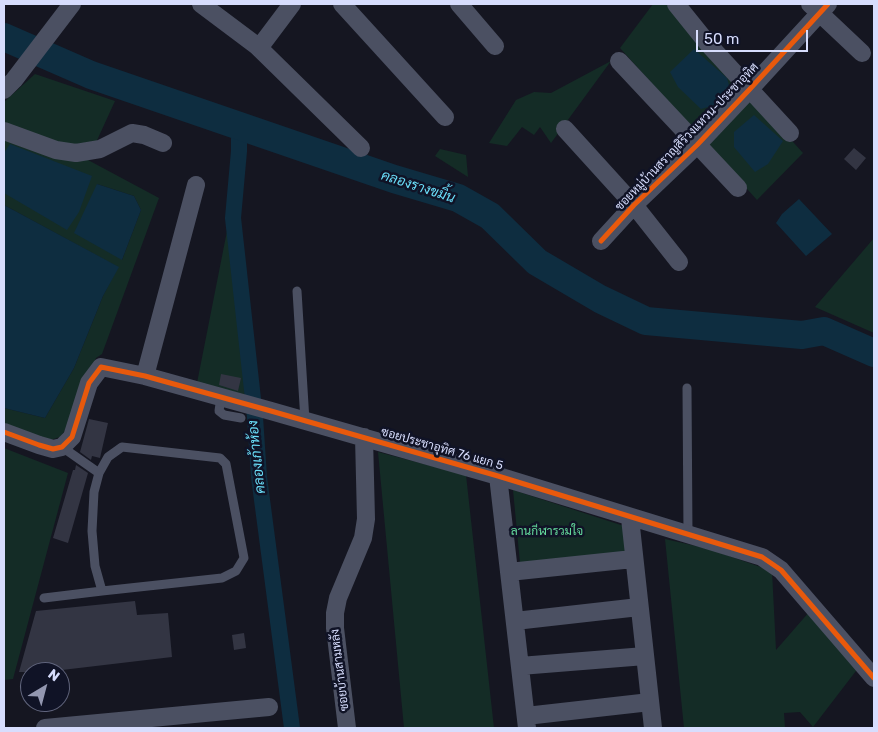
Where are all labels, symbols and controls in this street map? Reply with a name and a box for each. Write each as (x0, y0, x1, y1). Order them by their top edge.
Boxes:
scale bar (698, 20, 810, 52)
text: 50 m (704, 30, 739, 48)
street label: ซอยหมู่บ้านสราญสิริวงแหวน-ประชาอุทิศ (612, 60, 762, 214)
water label: คลองรางขมิ้น (379, 167, 457, 207)
water label: คลองเก้าห้อง (245, 419, 269, 495)
street label: ซอยประชาอุทิศ 76 แยก 5 (379, 425, 505, 473)
park label: ลานกีฬารวมใจ (511, 525, 583, 539)
street label: ซอยบ้านสามหลัง (328, 628, 352, 712)
north arrow (20, 662, 70, 712)
text: N (45, 666, 63, 685)

